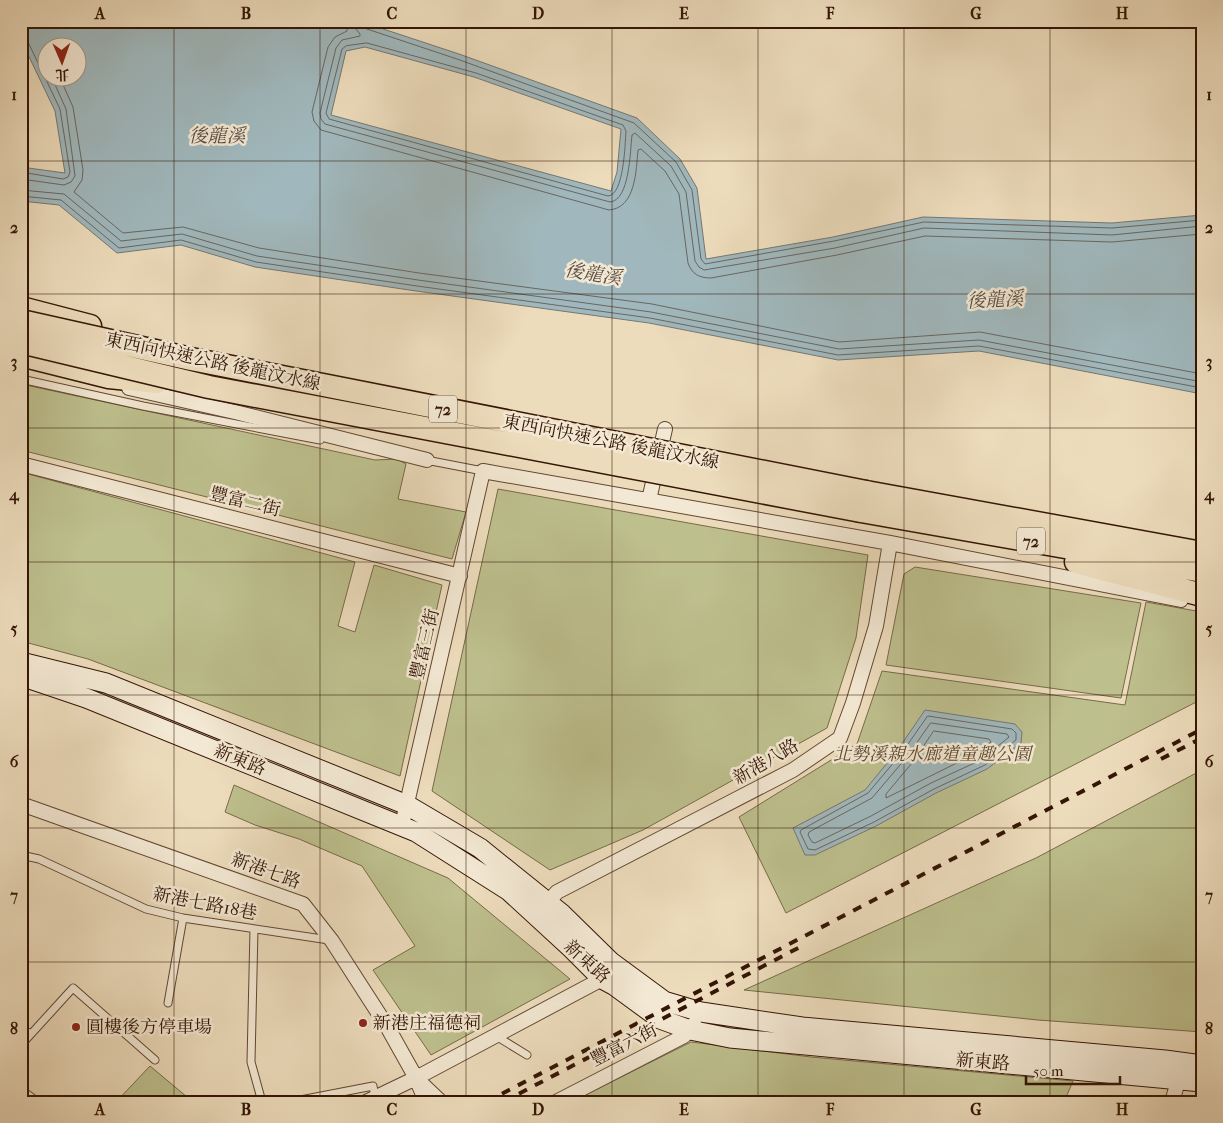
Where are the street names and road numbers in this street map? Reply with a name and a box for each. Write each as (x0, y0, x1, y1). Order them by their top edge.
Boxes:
street label: 東西向快速公路 後龍汶水線 (103, 329, 323, 395)
road number: 72 (429, 396, 457, 422)
street label: 東西向快速公路 後龍汶水線 (501, 411, 721, 473)
street label: 豐富二街 (208, 483, 282, 521)
road number: 72 (1017, 528, 1045, 554)
street label: 豐富三街 (407, 607, 443, 681)
street label: 新港八路 (730, 735, 802, 789)
street label: 新東路 (211, 740, 269, 780)
street label: 新港七路 (229, 849, 303, 893)
street label: 新港七路18巷 (151, 884, 259, 924)
street label: 新東路 (560, 936, 614, 988)
street label: 豐富六街 (587, 1019, 661, 1071)
street label: 新東路 (955, 1049, 1011, 1075)

